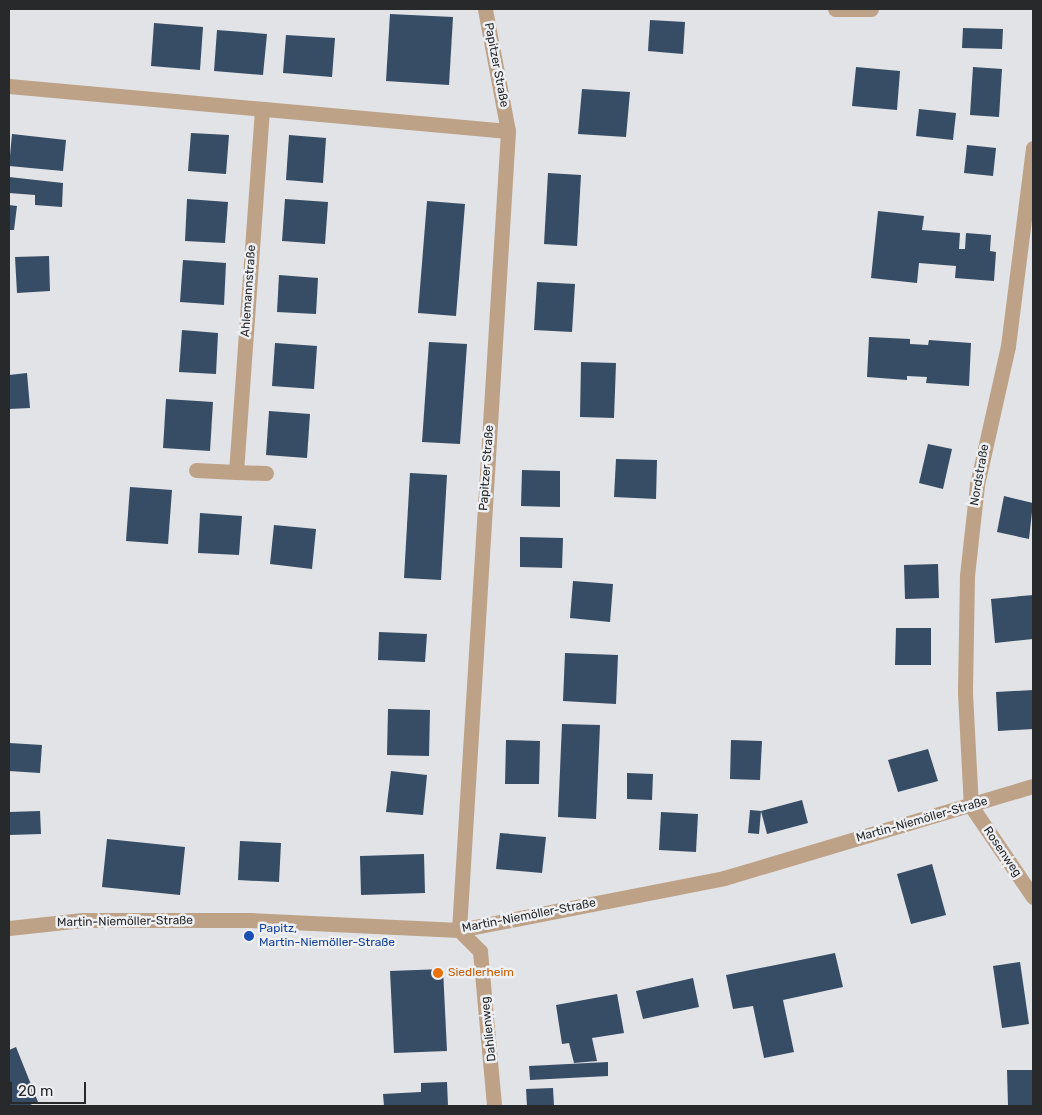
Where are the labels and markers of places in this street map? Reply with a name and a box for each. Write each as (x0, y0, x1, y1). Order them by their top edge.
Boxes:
place label: Papitz, Martin-Niemöller-Straße (259, 922, 395, 950)
marker: Papitz, Martin-Niemöller-Straße (243, 930, 255, 942)
place label: Siedlerheim (448, 966, 514, 980)
marker: Siedlerheim (432, 967, 444, 979)

